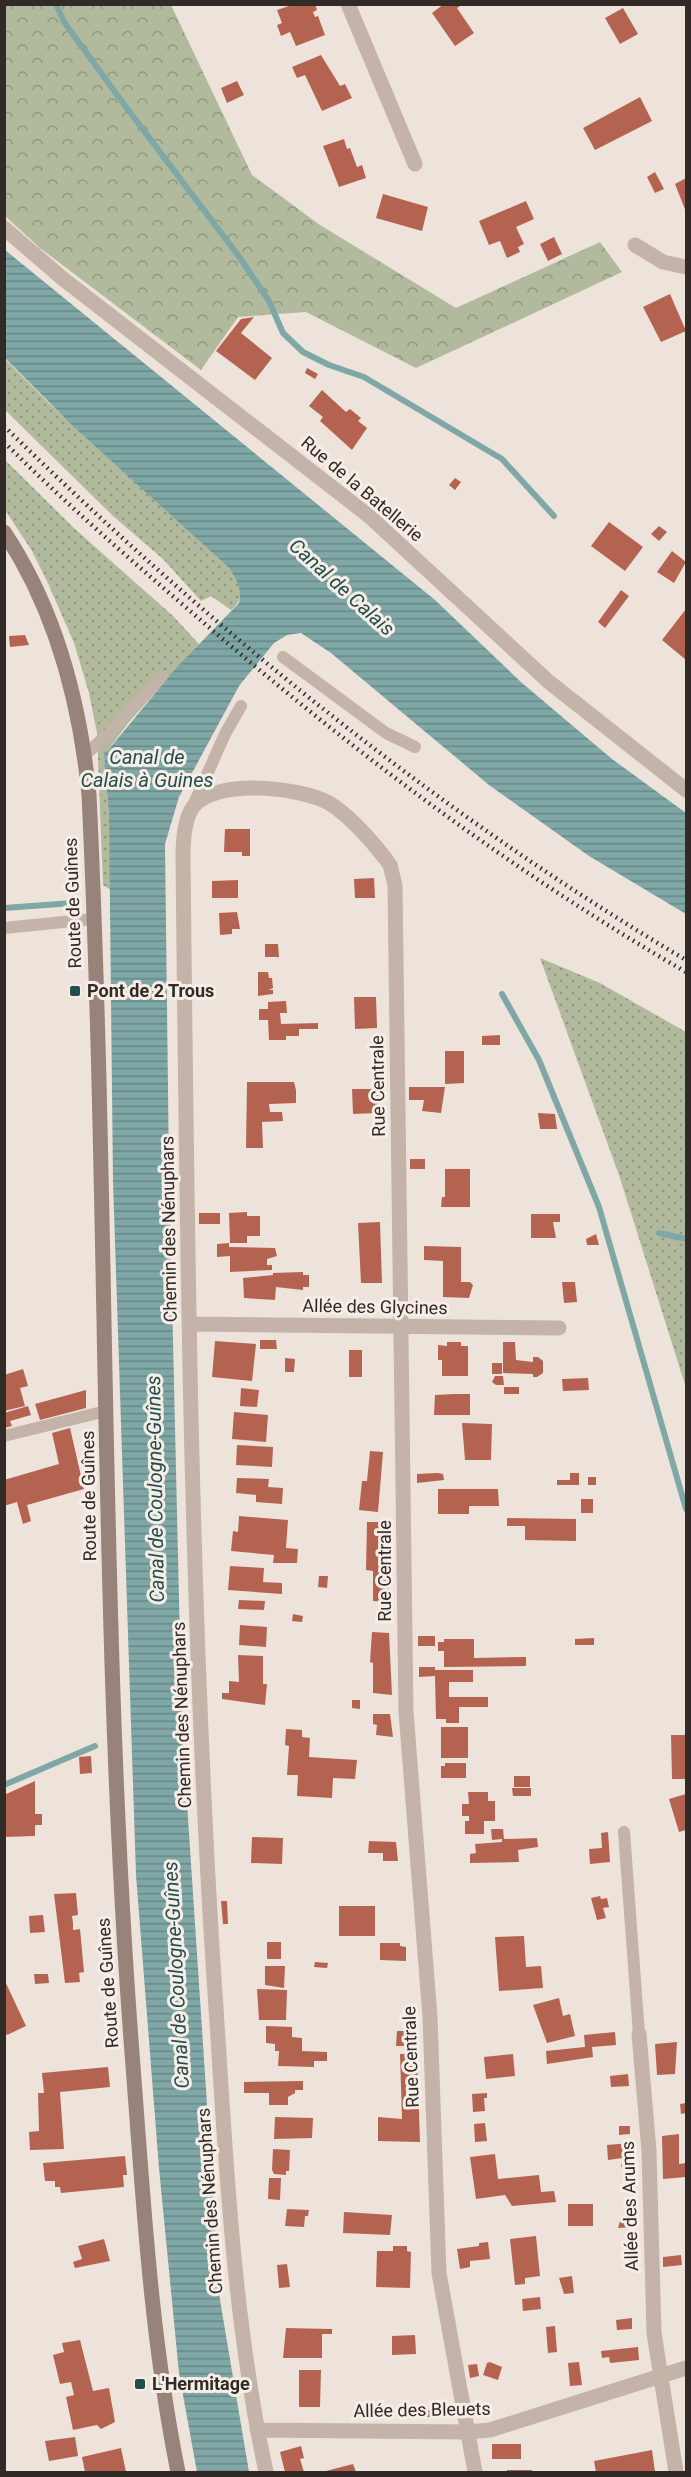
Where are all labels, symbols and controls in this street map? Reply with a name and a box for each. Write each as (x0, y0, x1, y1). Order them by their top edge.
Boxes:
street label: Rue de la Batellerie (297, 432, 428, 546)
water label: Canal de Calais (284, 533, 400, 641)
water label: Canal de Calais à Guines (80, 745, 214, 792)
street label: Route de Guînes (60, 837, 85, 969)
place label: Pont de 2 Trous (87, 980, 214, 1001)
marker: Pont de 2 Trous (68, 984, 82, 998)
street label: Rue Centrale (366, 1035, 389, 1137)
street label: Chemin des Nénuphars (156, 1136, 181, 1323)
street label: Allée des Glycines (302, 1295, 448, 1318)
water label: Canal de Coulogne-Guînes (141, 1375, 169, 1603)
street label: Route de Guînes (77, 1430, 100, 1562)
street label: Rue Centrale (374, 1520, 395, 1622)
street label: Chemin des Nénuphars (168, 1621, 195, 1809)
water label: Canal de Coulogne-Guînes (158, 1861, 194, 2089)
street label: Route de Guînes (92, 1917, 123, 2049)
street label: Rue Centrale (398, 2006, 423, 2108)
street label: Chemin des Nénuphars (193, 2107, 226, 2295)
street label: Allée des Arums (617, 2141, 642, 2272)
place label: L'Hermitage (152, 2373, 250, 2394)
marker: L'Hermitage (133, 2377, 147, 2391)
street label: Allée des Bleuets (353, 2398, 491, 2421)

